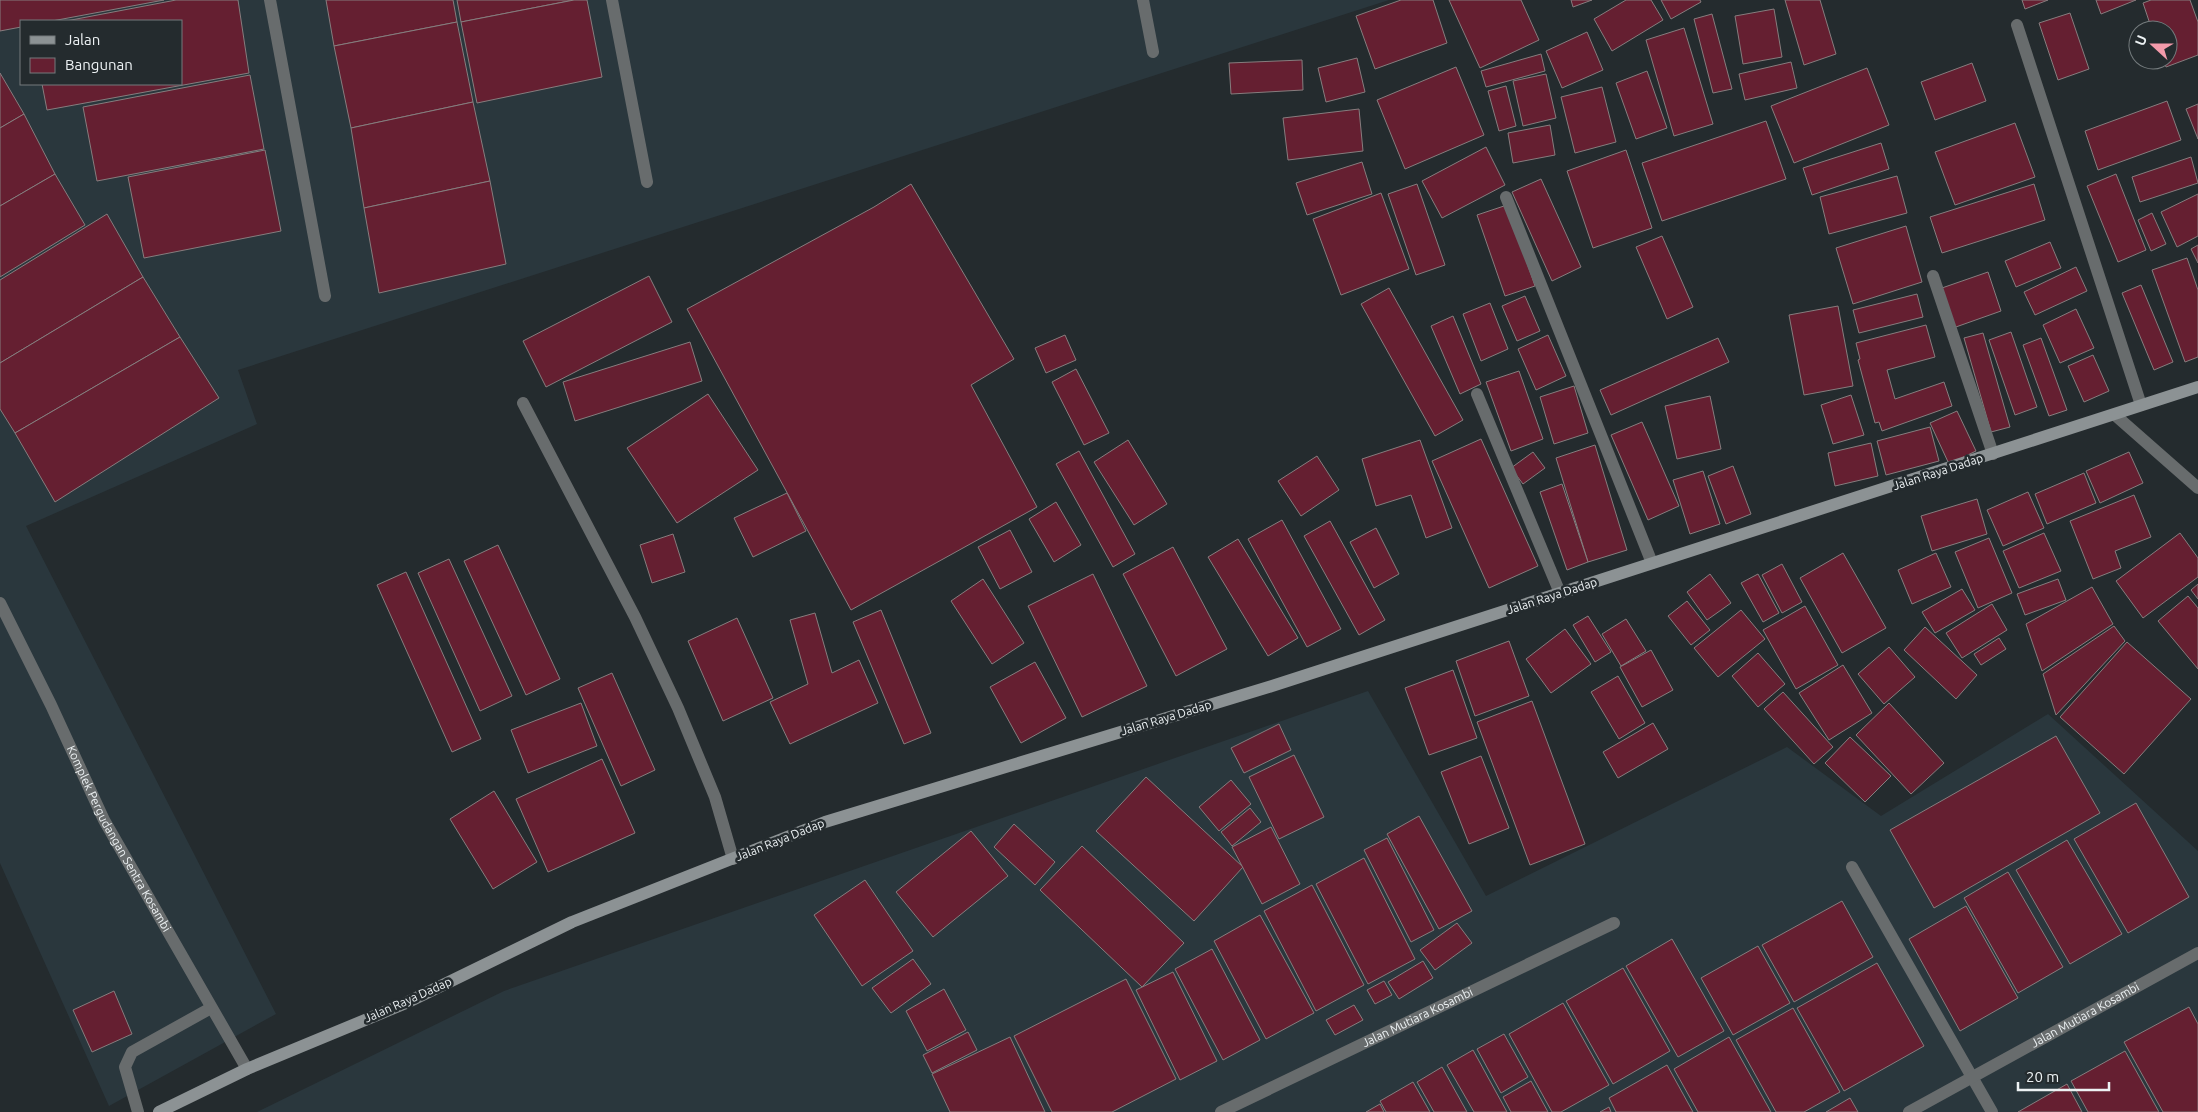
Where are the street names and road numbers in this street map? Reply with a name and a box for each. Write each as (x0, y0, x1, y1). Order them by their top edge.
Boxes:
street label: Jalan Raya Dadap (1891, 451, 1985, 492)
street label: Jalan Raya Dadap (1505, 575, 1599, 616)
street label: Jalan Raya Dadap (1119, 698, 1213, 738)
street label: Komplek Pergudangan Sentra Kosambi (65, 744, 174, 934)
street label: Jalan Raya Dadap (734, 816, 826, 863)
street label: Jalan Raya Dadap (362, 974, 453, 1025)
street label: Jalan Mutiara Kosambi (2029, 980, 2141, 1050)
street label: Jalan Mutiara Kosambi (1360, 985, 1475, 1049)

